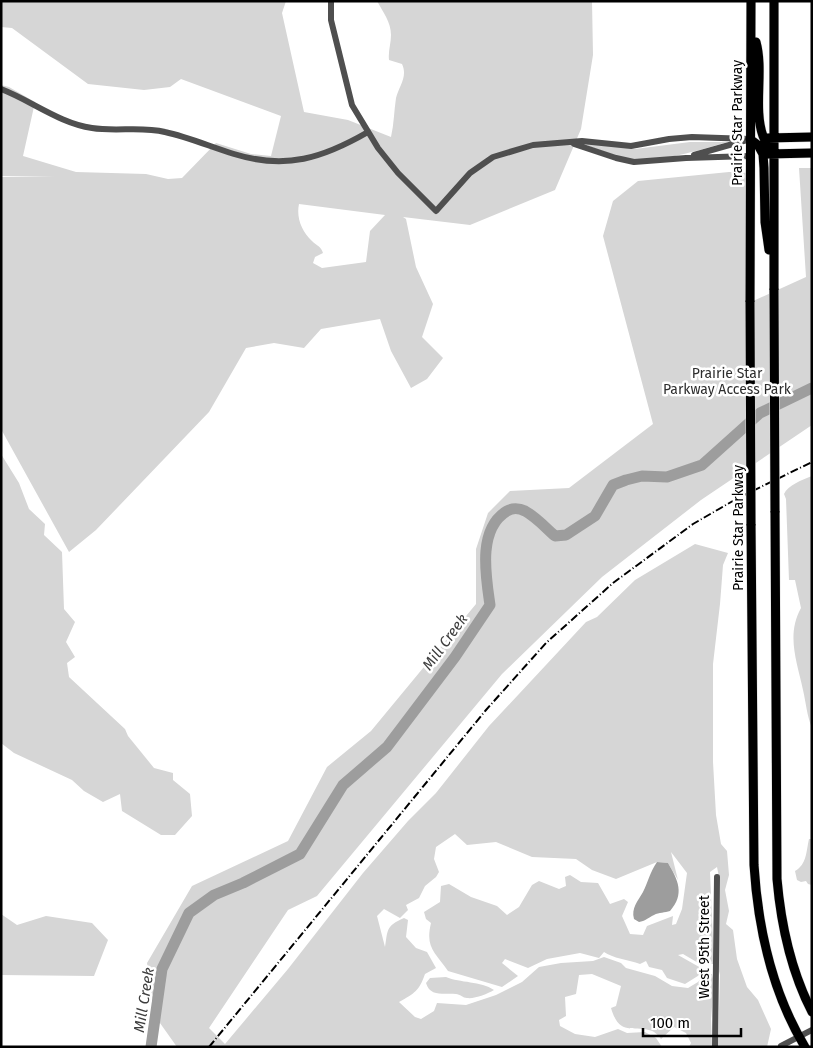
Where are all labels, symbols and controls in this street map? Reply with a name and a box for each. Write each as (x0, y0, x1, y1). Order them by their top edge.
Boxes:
street label: Prairie Star Parkway (729, 60, 746, 186)
park label: Prairie Star Parkway Access Park (663, 365, 792, 398)
street label: Prairie Star Parkway (730, 465, 747, 591)
water label: Mill Creek (419, 610, 471, 674)
street label: West 95th Street (696, 894, 713, 999)
water label: Mill Creek (130, 966, 158, 1034)
scale bar (643, 1006, 740, 1038)
text: 100 m (650, 1014, 690, 1032)

